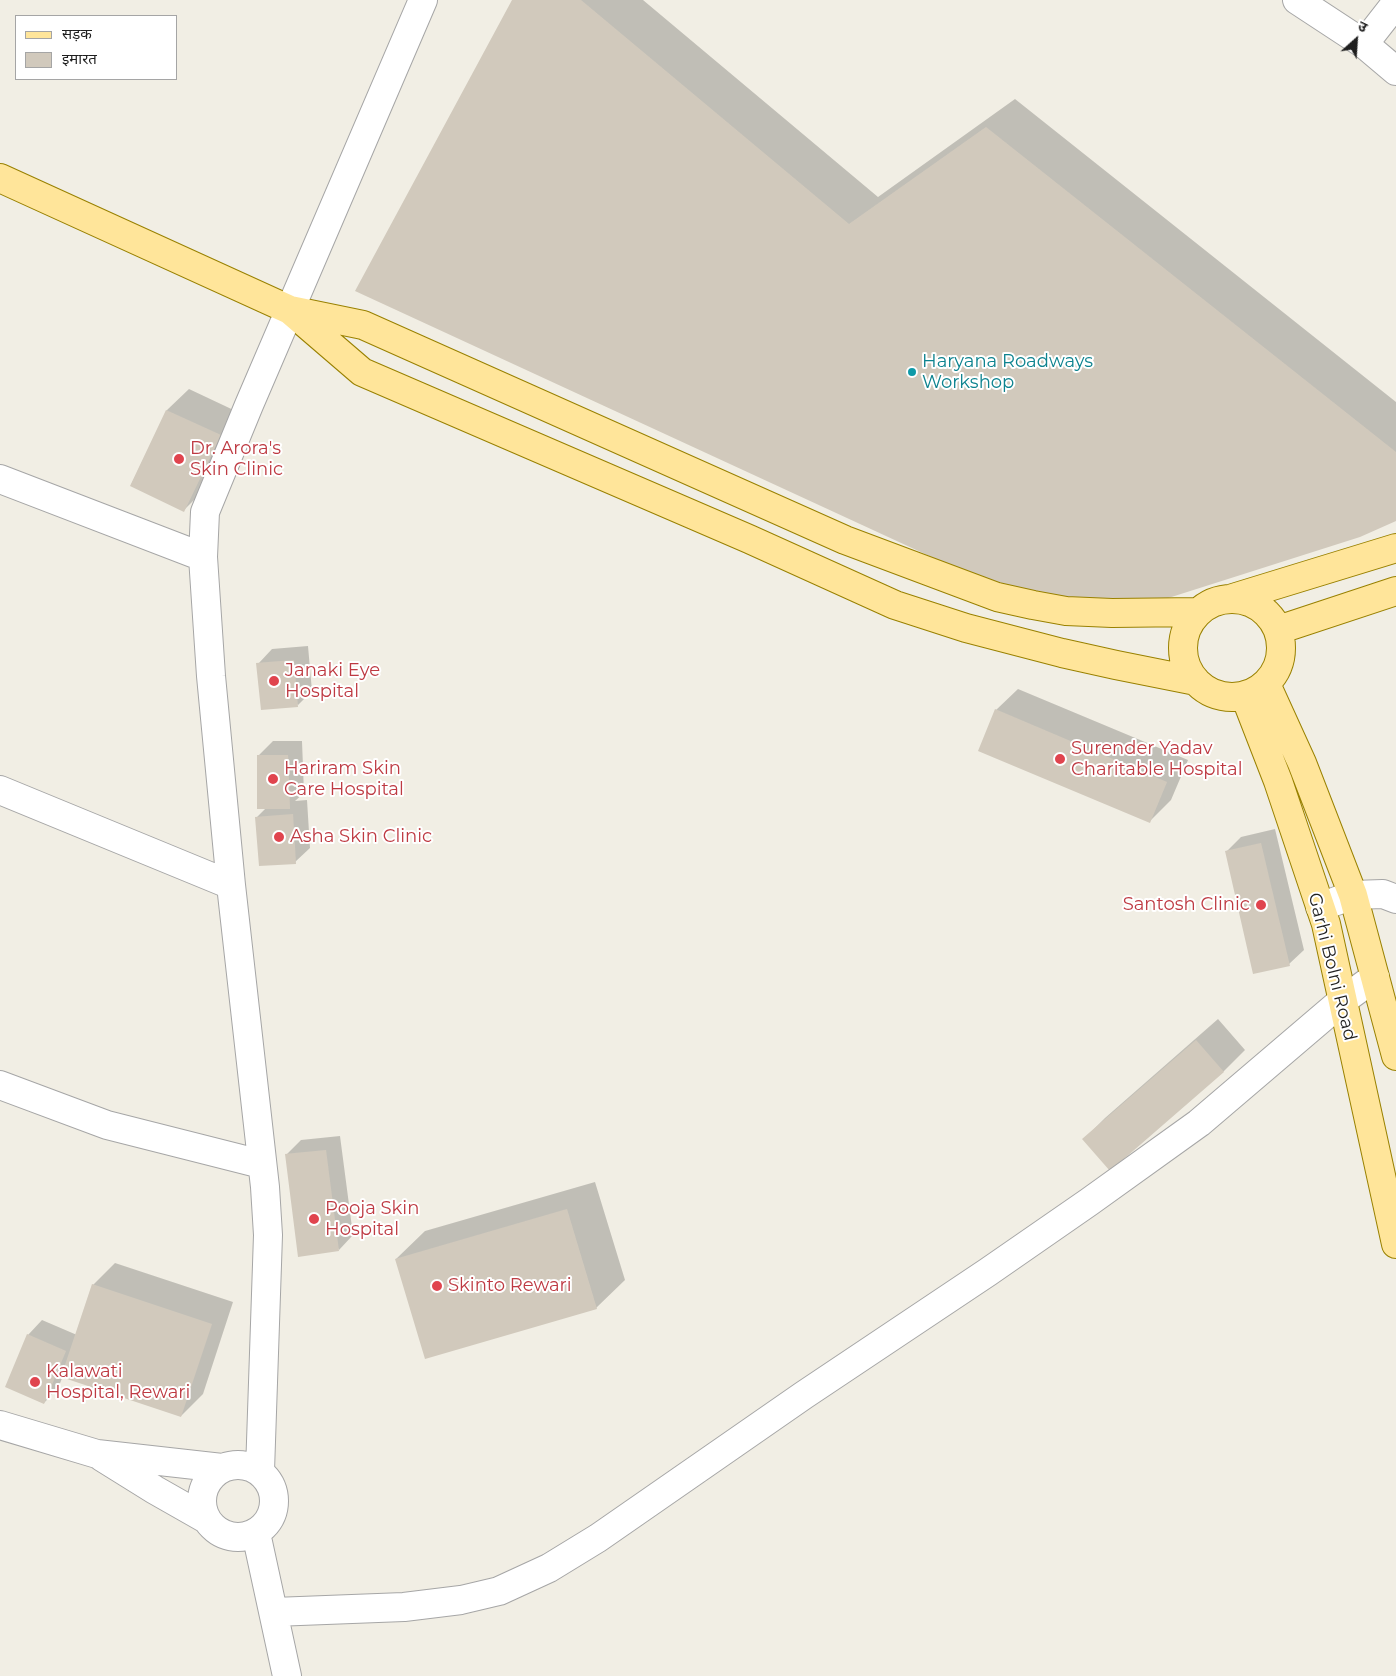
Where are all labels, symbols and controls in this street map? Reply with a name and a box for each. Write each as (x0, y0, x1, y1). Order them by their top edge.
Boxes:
legend (15, 15, 178, 80)
north arrow (1331, 15, 1381, 65)
text: उ (1355, 17, 1370, 36)
text: सड़क (62, 24, 92, 43)
text: इमारत (62, 49, 97, 68)
place label: Haryana Roadways Workshop (922, 351, 1093, 394)
marker: Haryana Roadways Workshop (906, 366, 918, 378)
place label: Dr. Arora's Skin Clinic (190, 438, 283, 480)
marker: Dr. Arora's Skin Clinic (172, 452, 186, 466)
place label: Janaki Eye Hospital (285, 660, 380, 702)
marker: Janaki Eye Hospital (267, 674, 281, 688)
place label: Surender Yadav Charitable Hospital (1071, 738, 1243, 781)
marker: Surender Yadav Charitable Hospital (1053, 752, 1067, 766)
place label: Hariram Skin Care Hospital (284, 758, 404, 801)
marker: Hariram Skin Care Hospital (266, 772, 280, 786)
place label: Asha Skin Clinic (290, 826, 432, 848)
marker: Asha Skin Clinic (272, 830, 286, 844)
street label: Garhi Bolni Road (1303, 891, 1361, 1043)
place label: Santosh Clinic (1123, 894, 1250, 916)
marker: Santosh Clinic (1254, 898, 1268, 912)
place label: Pooja Skin Hospital (325, 1198, 419, 1240)
marker: Pooja Skin Hospital (307, 1212, 321, 1226)
place label: Skinto Rewari (448, 1275, 572, 1297)
marker: Skinto Rewari (430, 1279, 444, 1293)
place label: Kalawati Hospital, Rewari (46, 1361, 190, 1404)
marker: Kalawati Hospital, Rewari (28, 1375, 42, 1389)

